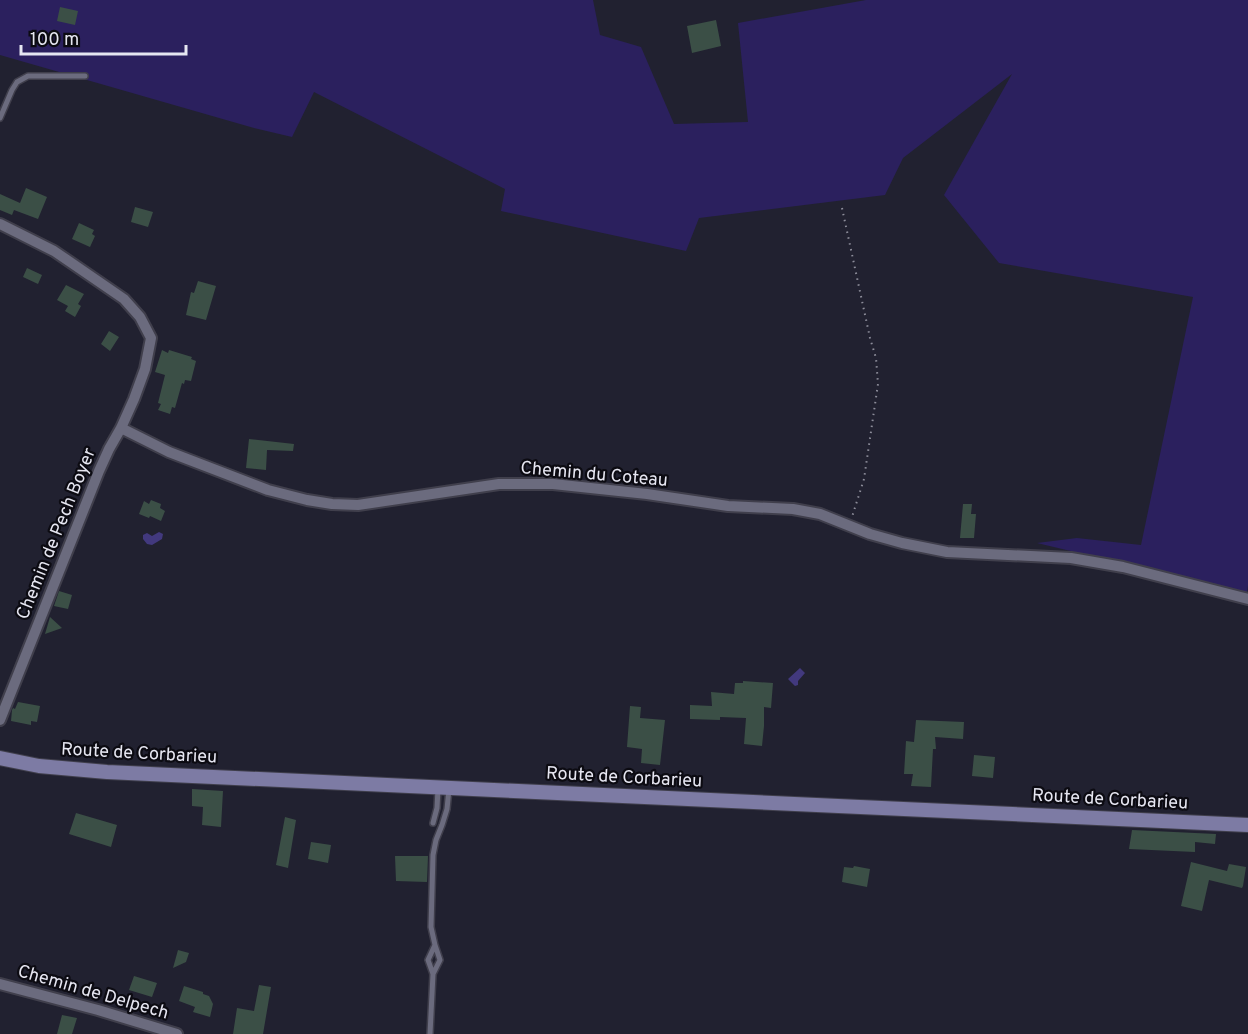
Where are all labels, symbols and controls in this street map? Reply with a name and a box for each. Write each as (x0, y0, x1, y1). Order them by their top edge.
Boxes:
scale bar (21, 18, 186, 56)
text: 100 m (30, 29, 79, 52)
street label: Chemin de Pech Boyer (12, 445, 102, 623)
street label: Chemin du Coteau (519, 457, 669, 493)
street label: Route de Corbarieu (60, 738, 218, 770)
street label: Route de Corbarieu (545, 762, 703, 794)
street label: Route de Corbarieu (1031, 784, 1189, 816)
street label: Chemin de Delpech (15, 960, 171, 1026)

